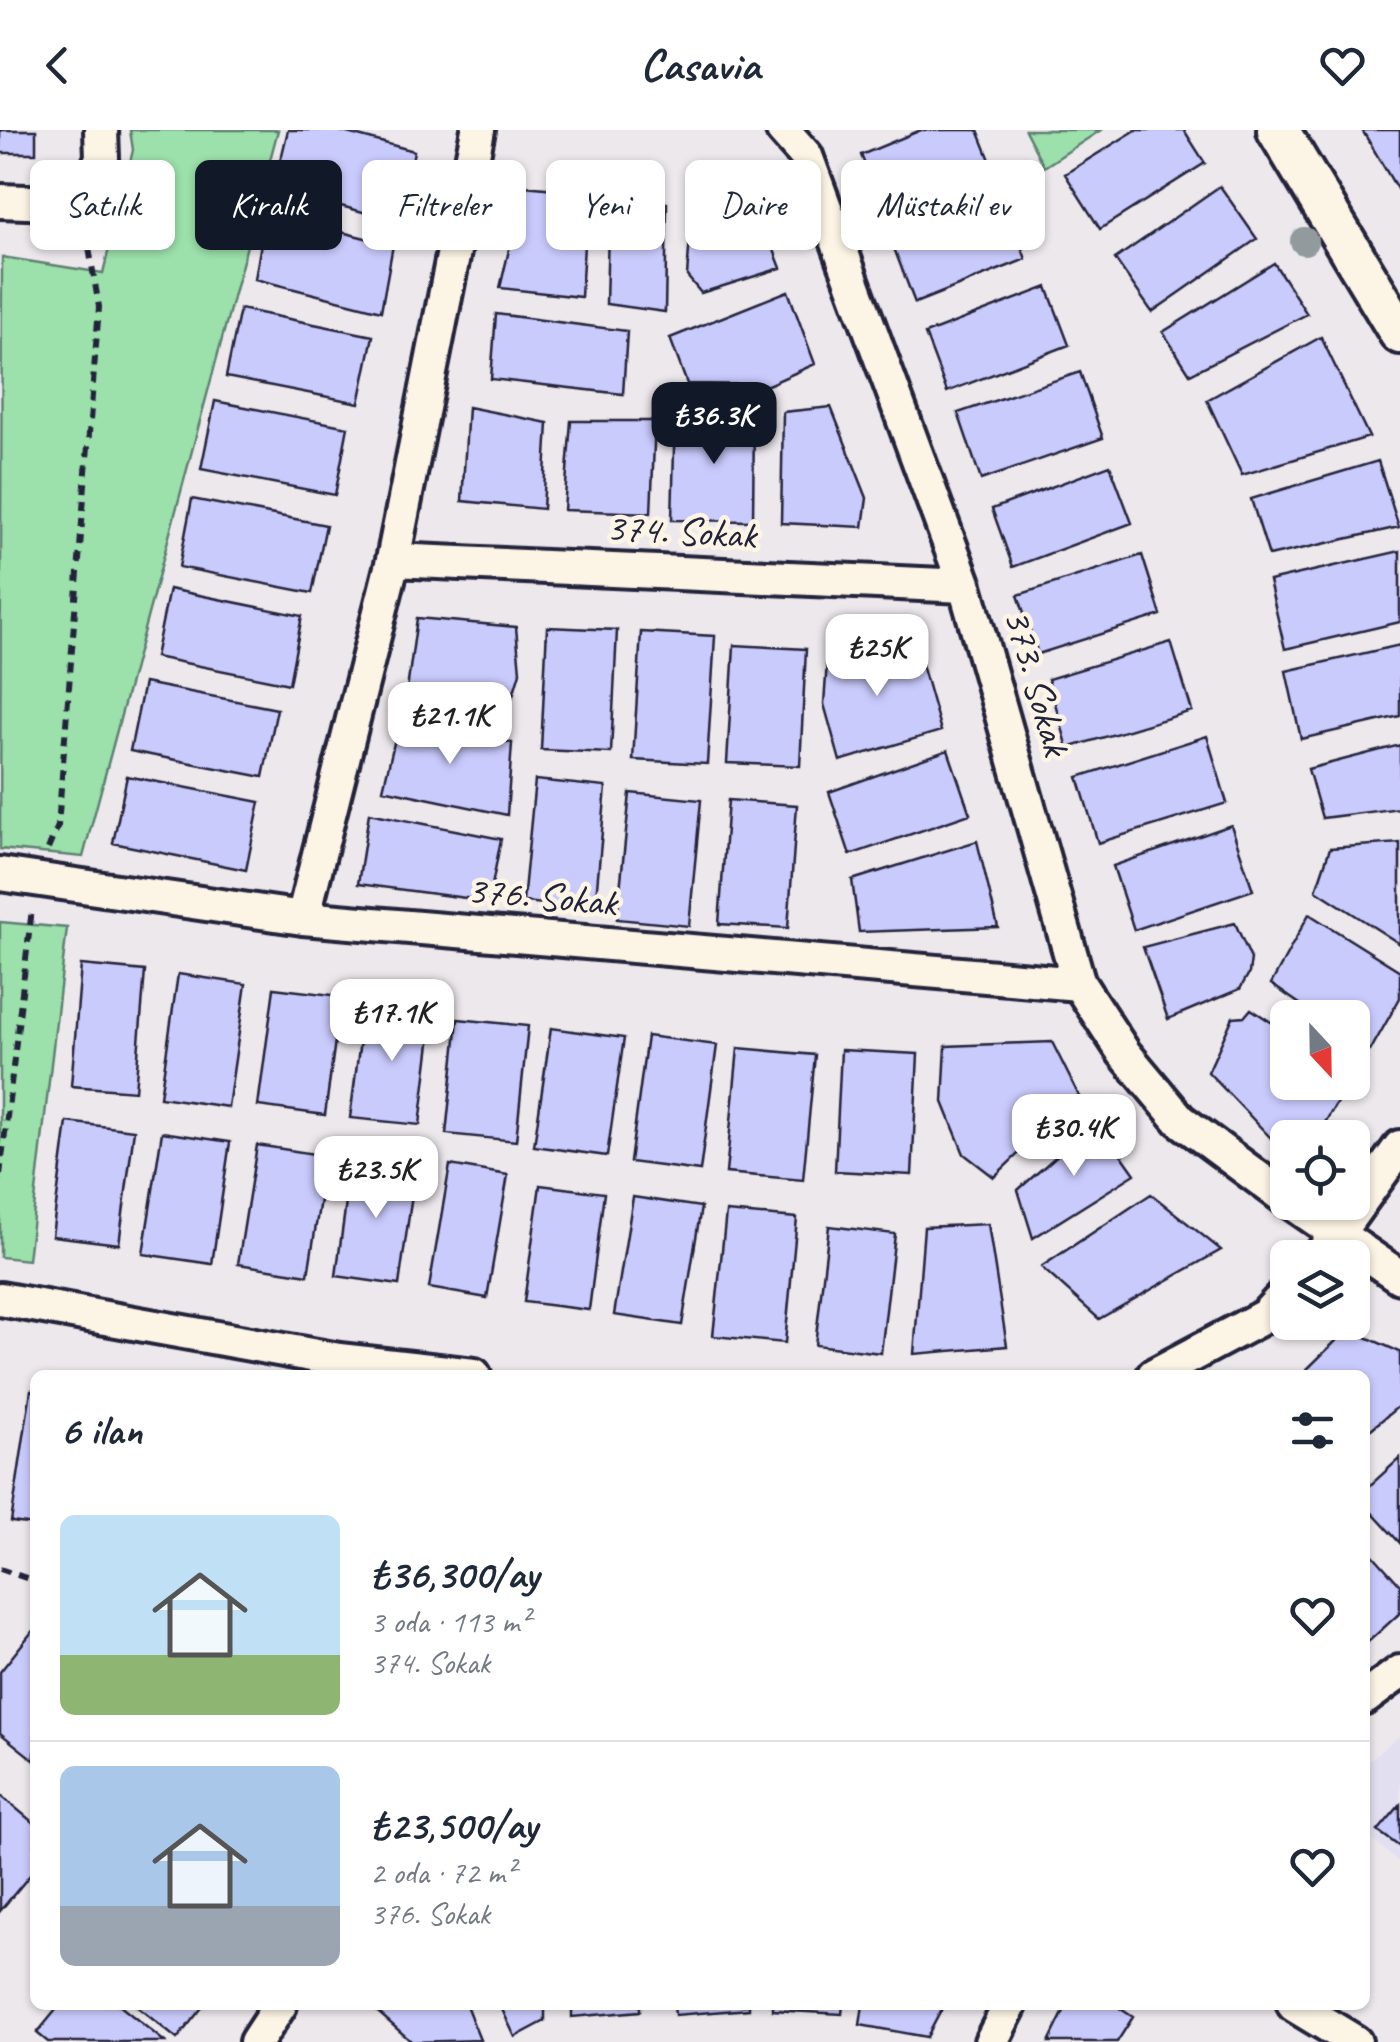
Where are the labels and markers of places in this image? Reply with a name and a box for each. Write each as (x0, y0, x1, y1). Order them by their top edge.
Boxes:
pin: ₺36.3K (633, 382, 795, 467)
pin: ₺25K (818, 614, 936, 699)
pin: ₺21.1K (369, 682, 531, 767)
pin: ₺17.1K (311, 979, 473, 1064)
pin: ₺30.4K (993, 1094, 1155, 1179)
pin: ₺23.5K (295, 1136, 457, 1221)

